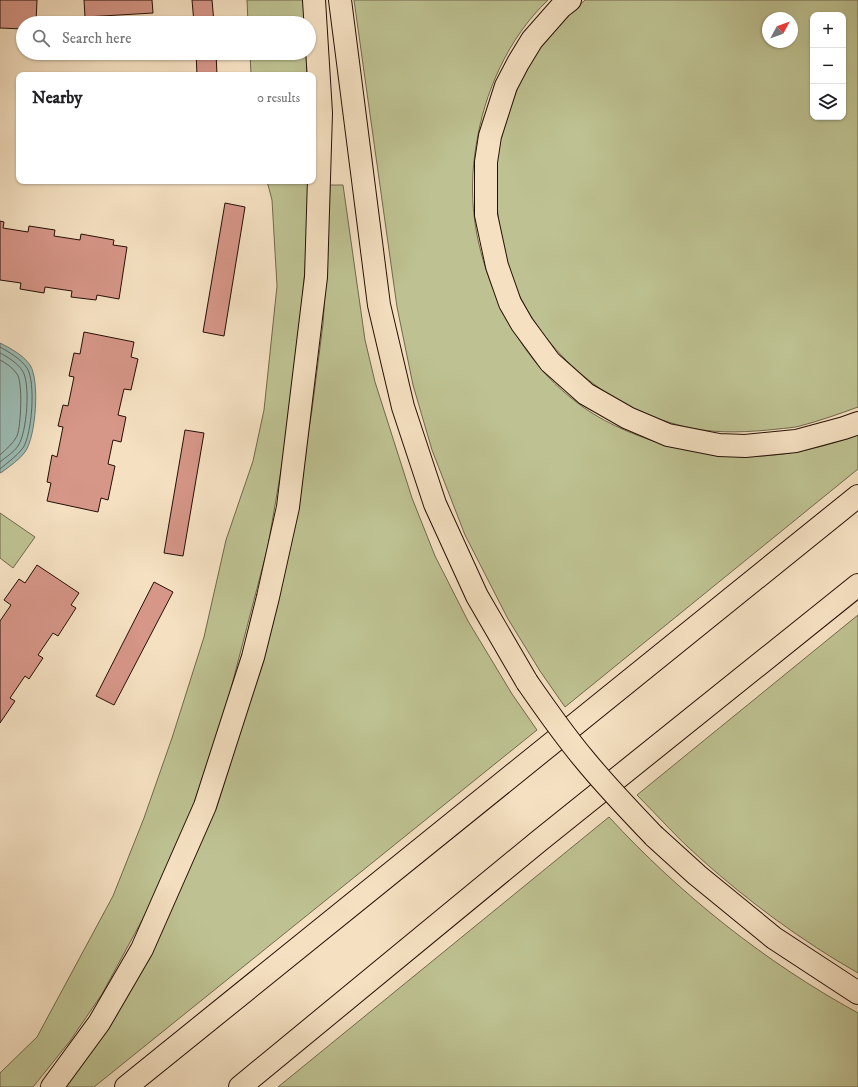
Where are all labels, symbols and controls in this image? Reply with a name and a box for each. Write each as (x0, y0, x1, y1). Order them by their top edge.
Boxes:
north arrow (762, 12, 798, 48)
map controls (810, 12, 846, 120)
button: + (810, 12, 846, 48)
search box (16, 16, 316, 60)
icon: search (30, 27, 52, 49)
text: Search here (62, 29, 131, 48)
button: − (810, 48, 846, 84)
button: layers (810, 84, 846, 120)
text: Nearby (32, 87, 82, 109)
text: 0 results (257, 90, 300, 106)

